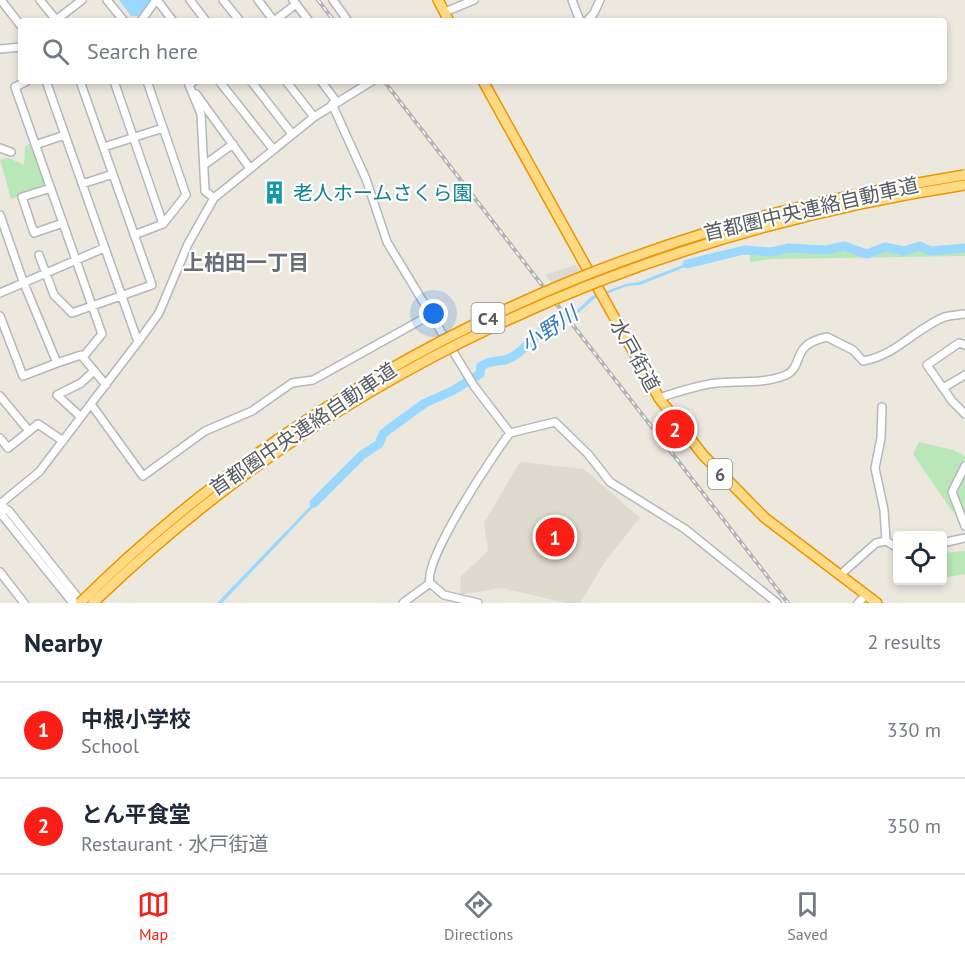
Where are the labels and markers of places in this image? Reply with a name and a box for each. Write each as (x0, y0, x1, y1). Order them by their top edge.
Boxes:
building icon: 老人ホームさくら園 (262, 180, 288, 206)
place label: 老人ホームさくら園 (293, 180, 472, 206)
pin: 2 (656, 406, 694, 452)
pin: 1 (536, 514, 574, 560)

